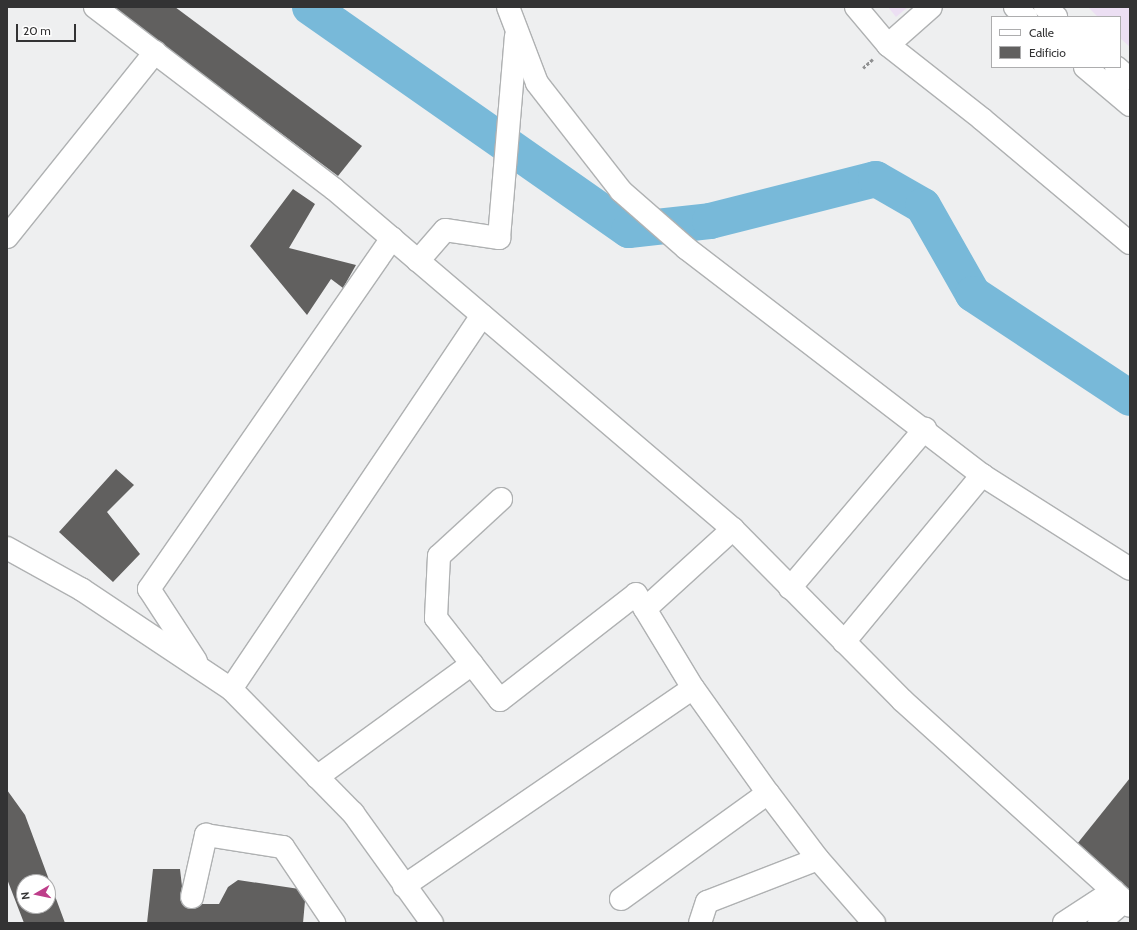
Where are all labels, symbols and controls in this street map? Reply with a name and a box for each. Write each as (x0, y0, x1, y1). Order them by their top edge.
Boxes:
scale bar (18, 16, 78, 42)
legend (991, 16, 1121, 68)
text: 20 m (23, 23, 51, 38)
text: Calle (1029, 25, 1054, 40)
text: Edificio (1029, 45, 1066, 60)
north arrow (16, 874, 56, 914)
text: N (18, 891, 33, 901)

